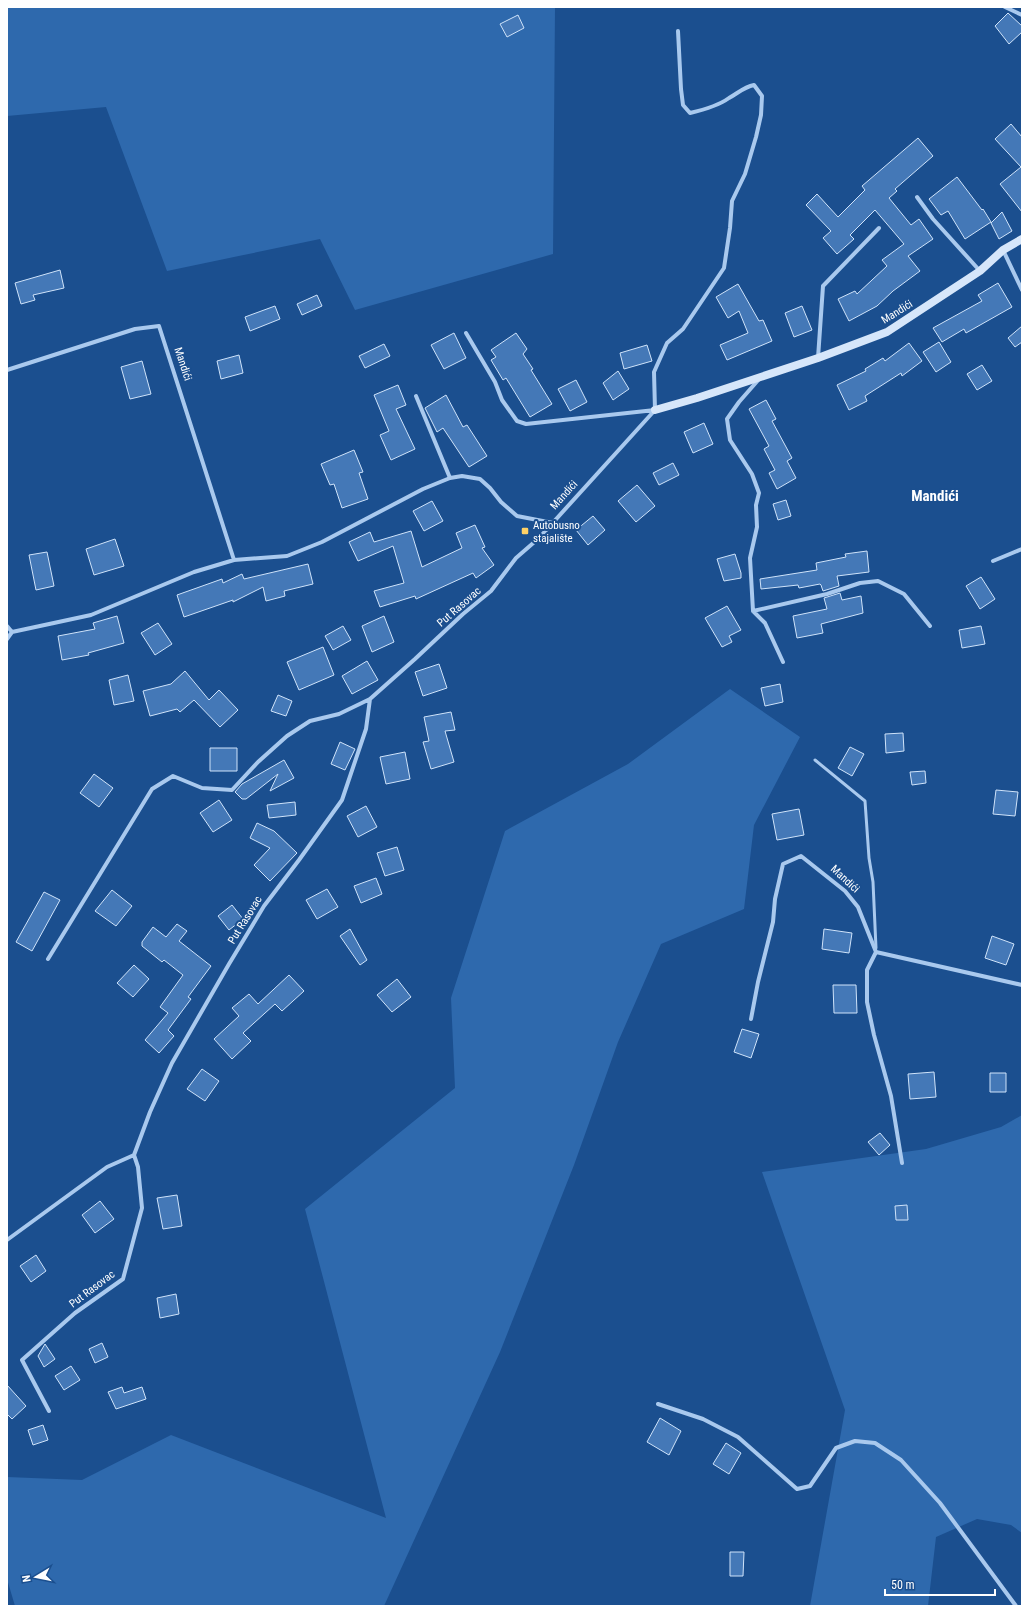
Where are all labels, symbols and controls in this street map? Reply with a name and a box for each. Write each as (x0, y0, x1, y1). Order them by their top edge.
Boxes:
street label: Mandići (879, 297, 915, 327)
street label: Mandići (171, 346, 195, 382)
street label: Mandići (548, 478, 580, 512)
district label: Mandići (911, 487, 959, 505)
place label: Autobusno stajalište (533, 519, 580, 545)
marker: Autobusno stajalište (520, 526, 530, 536)
street label: Put Rasovac (434, 584, 484, 630)
street label: Mandići (828, 862, 862, 896)
street label: Put Rasovac (225, 894, 265, 946)
street label: Put Rasovac (67, 1268, 117, 1310)
north arrow (16, 1557, 56, 1597)
scale bar (885, 1571, 995, 1597)
text: N (20, 1574, 34, 1583)
text: 50 m (891, 1578, 915, 1592)

